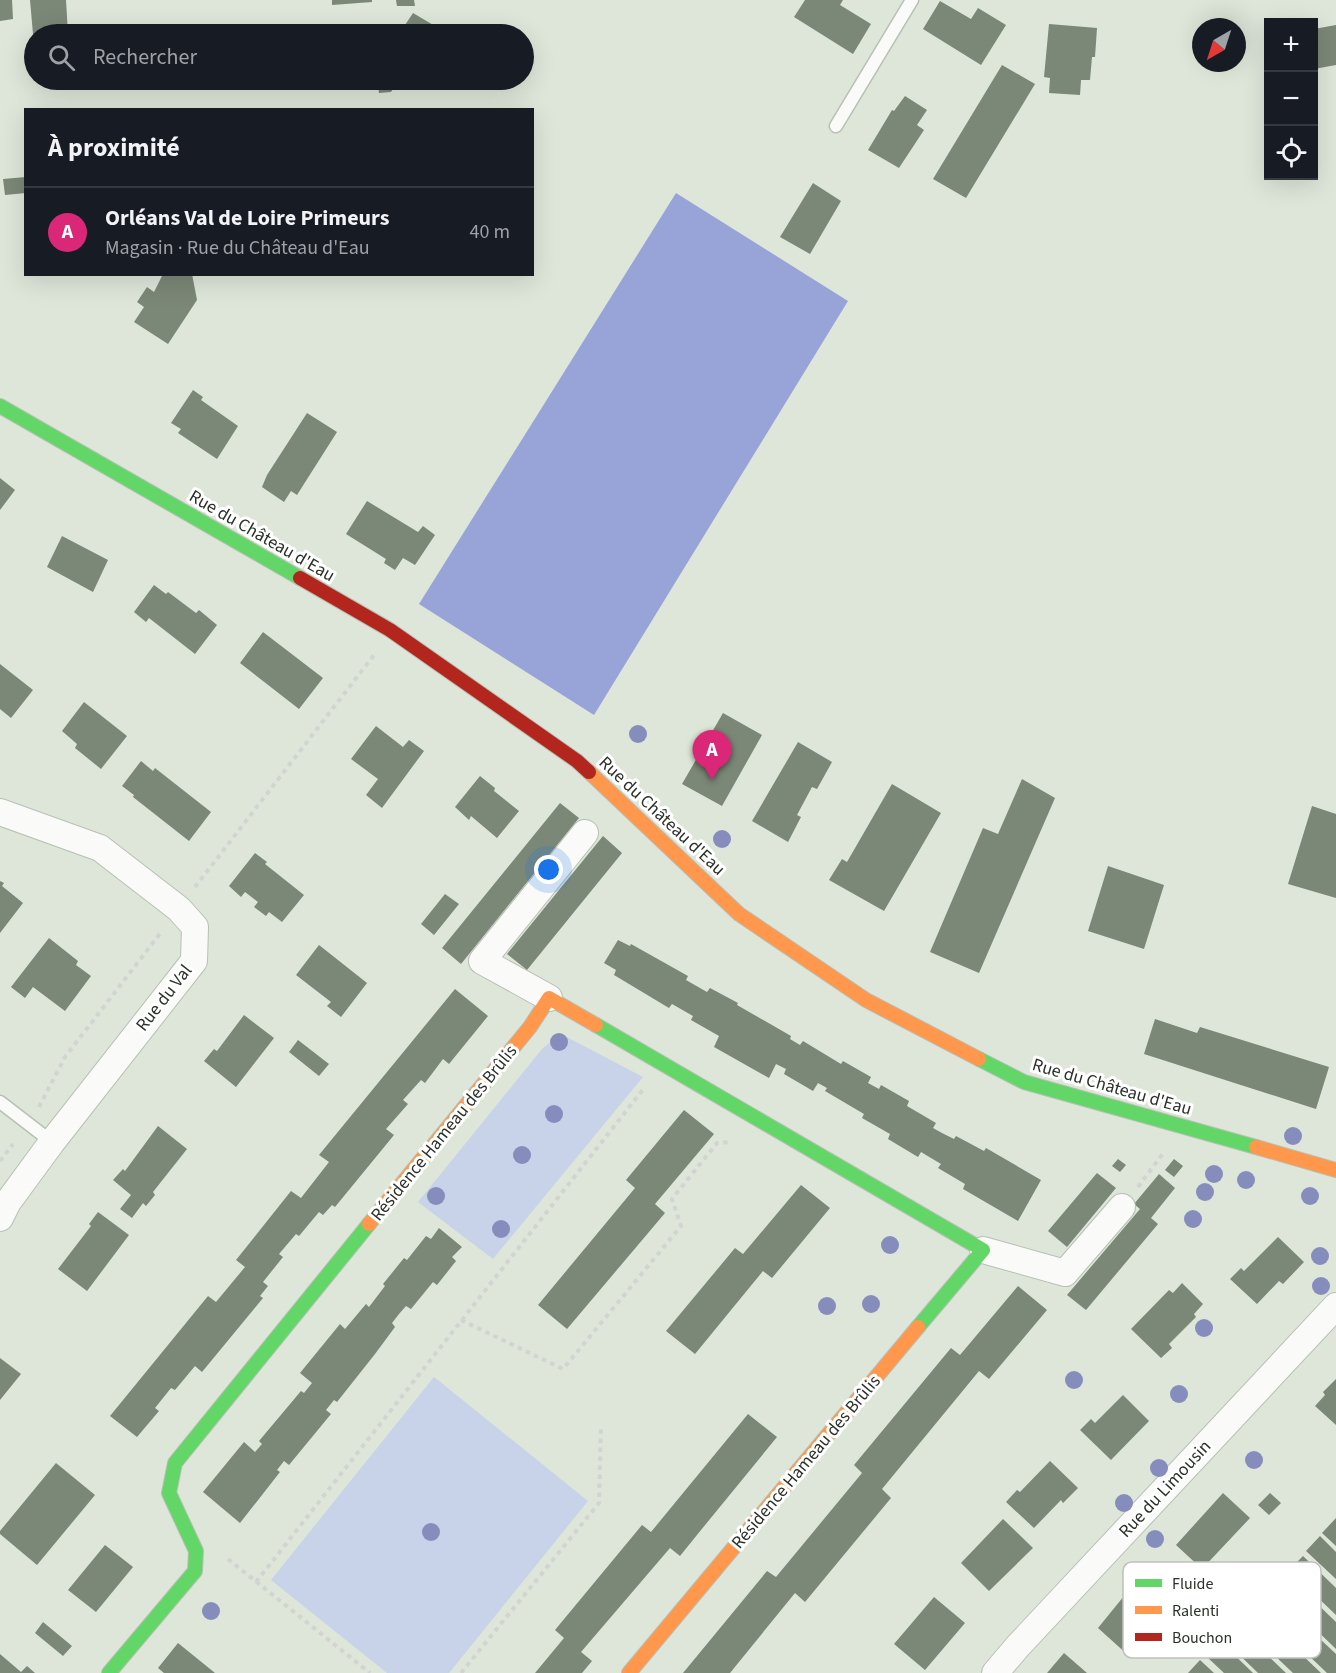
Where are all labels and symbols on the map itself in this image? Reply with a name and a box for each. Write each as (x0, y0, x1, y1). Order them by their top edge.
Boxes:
north arrow (1192, 18, 1246, 72)
street label: Rue du Château d'Eau (184, 484, 340, 588)
pin: A (692, 730, 732, 780)
street label: Rue du Château d'Eau (593, 751, 731, 881)
your location (534, 855, 563, 884)
street label: Rue du Val (130, 959, 198, 1037)
street label: Résidence Hameau des Brûlis (365, 1040, 523, 1226)
street label: Rue du Château d'Eau (1029, 1052, 1195, 1122)
street label: Résidence Hameau des Brûlis (726, 1370, 886, 1554)
street label: Rue du Limousin (1113, 1435, 1217, 1543)
legend (1123, 1562, 1321, 1658)
text: Fluide (1172, 1573, 1214, 1595)
text: Ralenti (1172, 1600, 1219, 1622)
text: Bouchon (1172, 1627, 1232, 1649)

